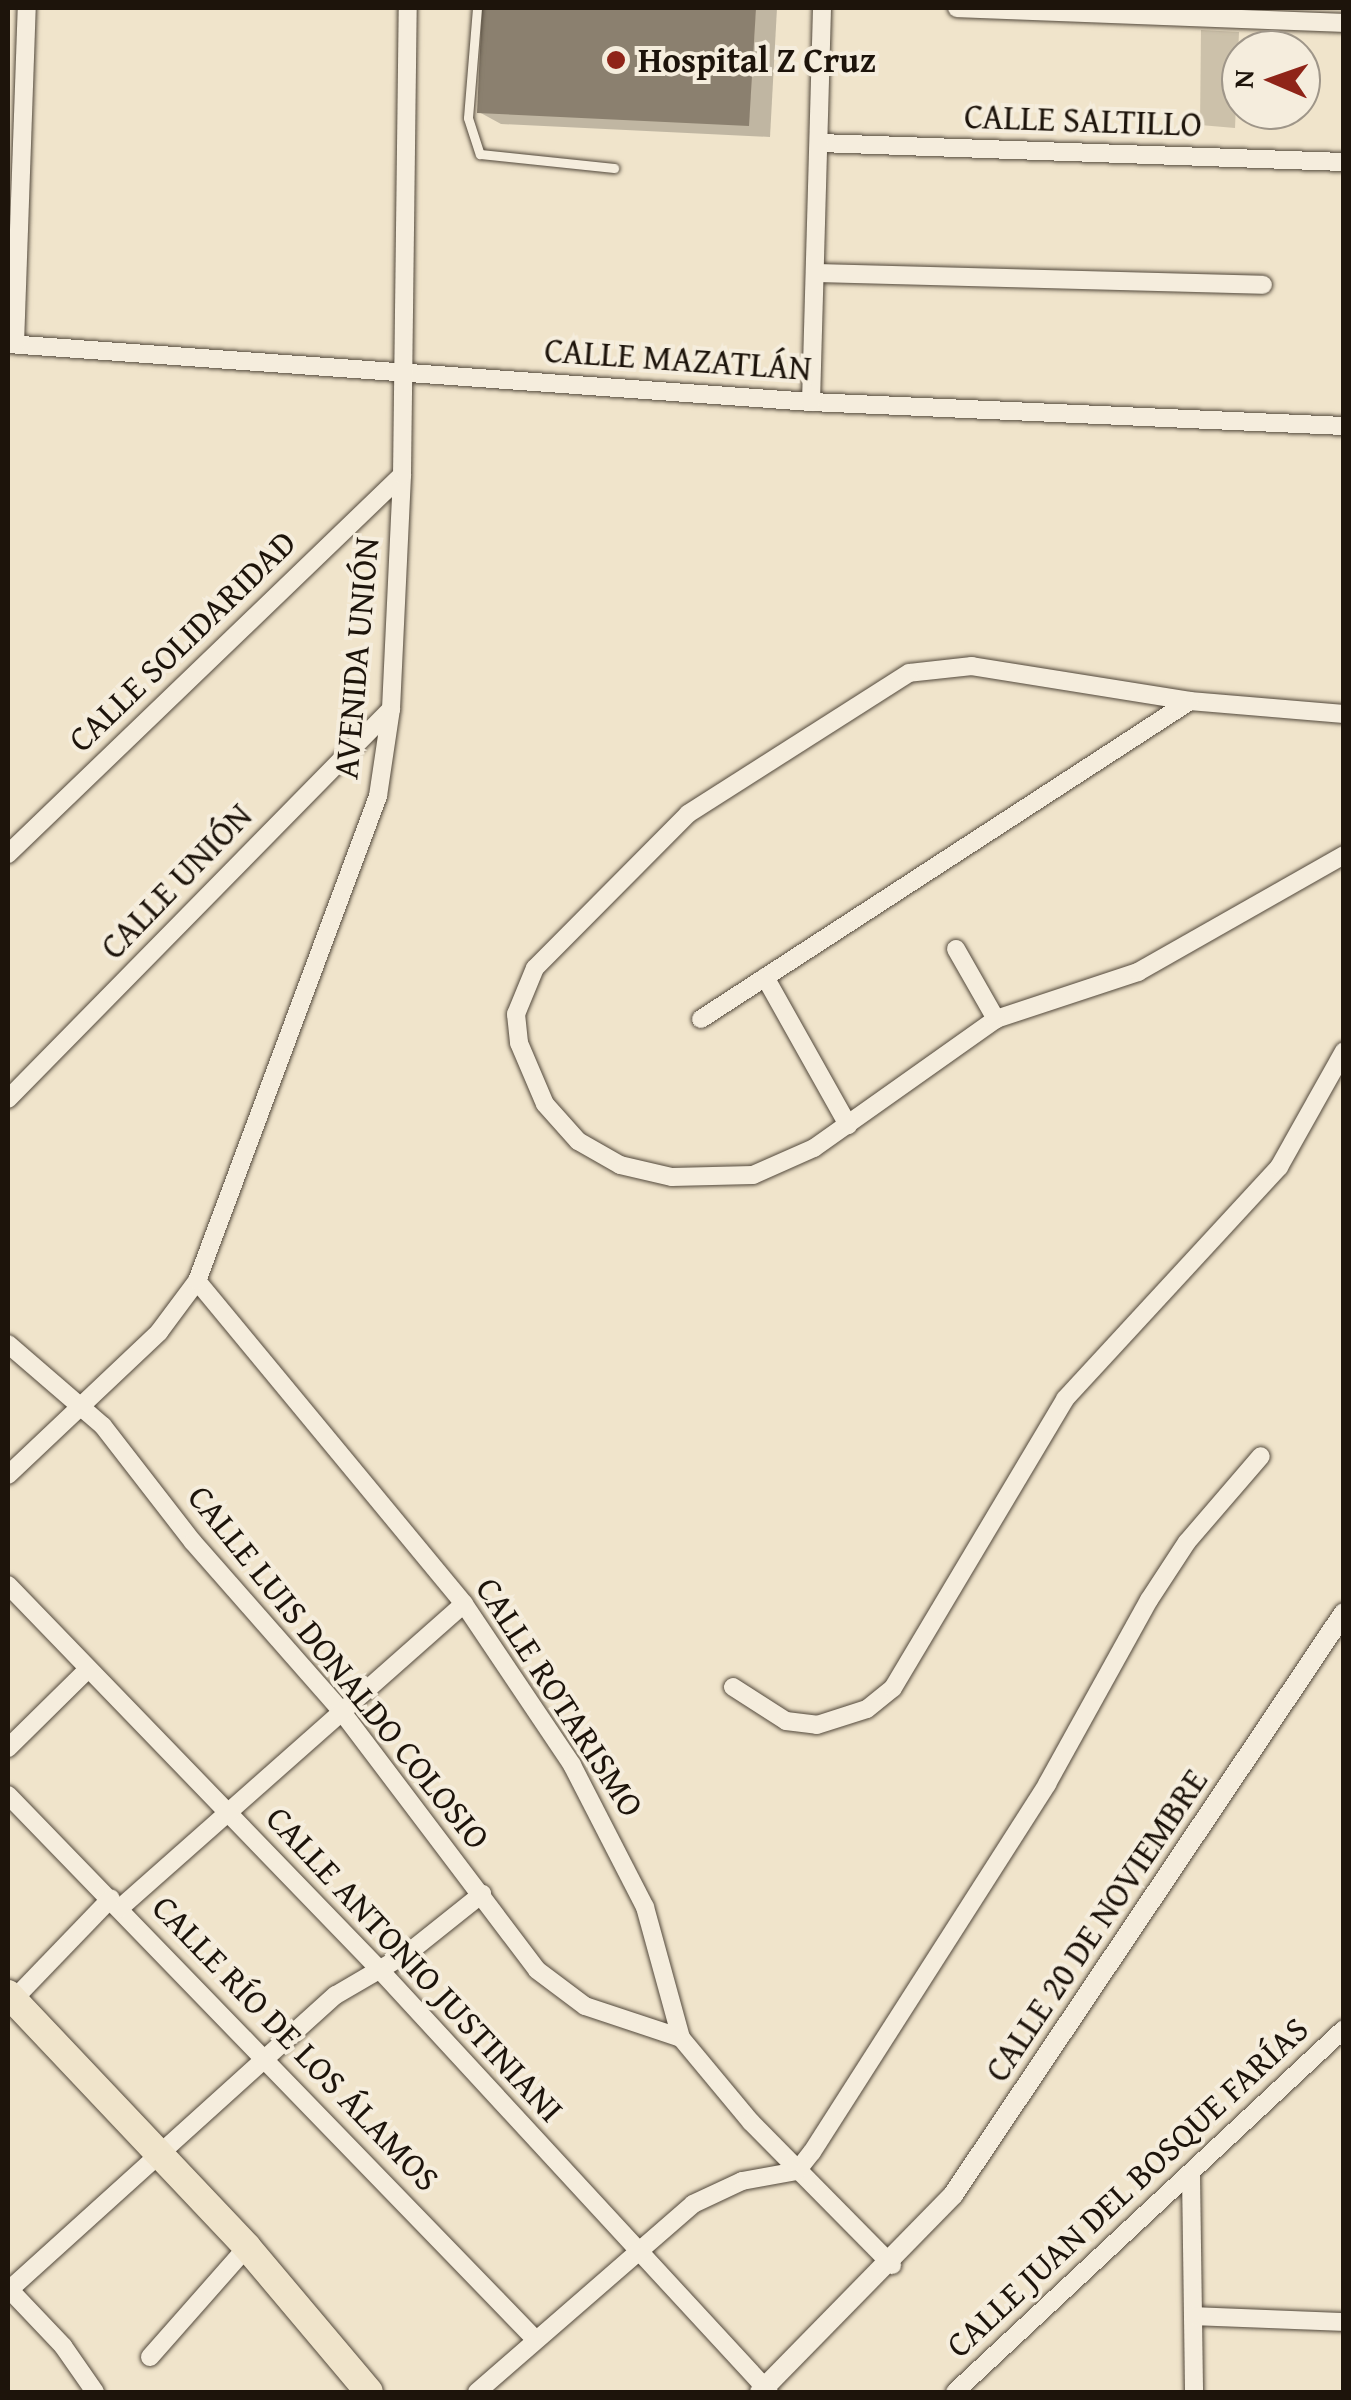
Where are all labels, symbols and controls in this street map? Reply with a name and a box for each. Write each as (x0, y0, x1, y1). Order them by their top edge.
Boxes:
north arrow (1221, 30, 1321, 130)
place label: Hospital Z Cruz (638, 39, 876, 81)
marker: Hospital Z Cruz (603, 47, 629, 73)
text: N (1222, 69, 1263, 89)
street label: CALLE SALTILLO (963, 95, 1203, 145)
street label: CALLE MAZATLÁN (543, 329, 813, 389)
street label: CALLE SOLIDARIDAD (59, 522, 305, 760)
street label: AVENIDA UNIÓN (324, 535, 388, 781)
street label: CALLE UNIÓN (92, 795, 260, 967)
street label: CALLE LUIS DONALDO COLOSIO (179, 1477, 499, 1857)
street label: CALLE ROTARISMO (467, 1569, 653, 1825)
street label: CALLE 20 DE NOVIEMBRE (976, 1761, 1216, 2089)
street label: CALLE ANTONIO JUSTINIANI (258, 1797, 572, 2131)
street label: CALLE RÍO DE LOS ÁLAMOS (144, 1886, 448, 2200)
street label: CALLE JUAN DEL BOSQUE FARÍAS (937, 2008, 1317, 2366)

